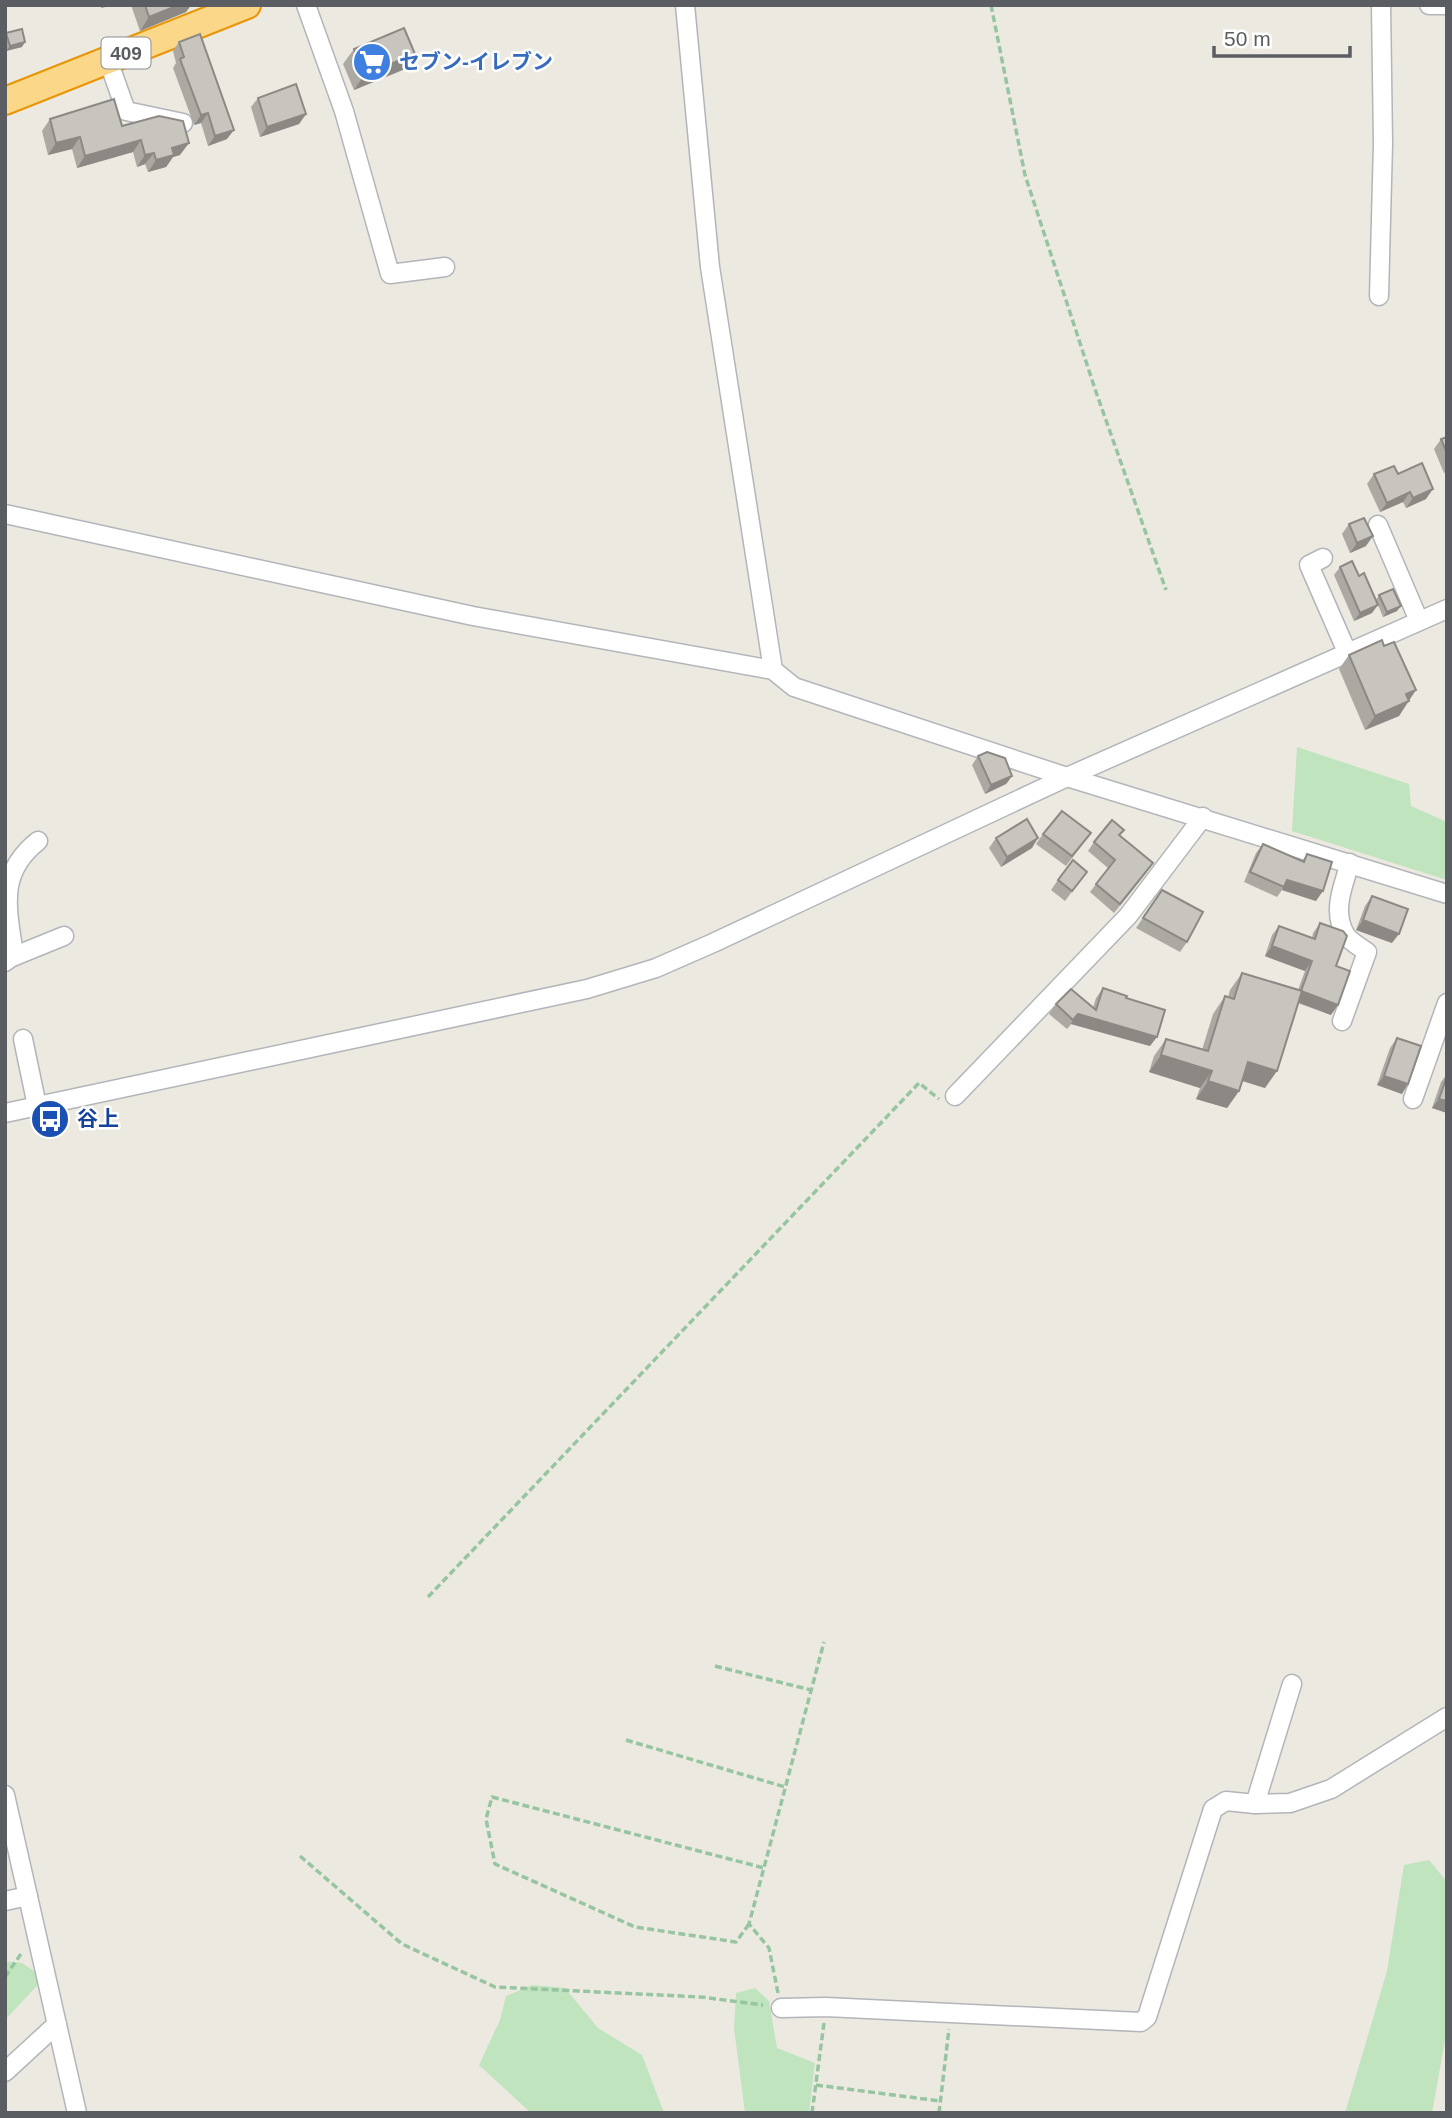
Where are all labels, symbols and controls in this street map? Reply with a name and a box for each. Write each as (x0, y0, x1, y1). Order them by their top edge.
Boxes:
scale bar (1214, 14, 1350, 58)
text: 50 m (1224, 27, 1271, 50)
road number: 409 (102, 38, 150, 68)
supermarket icon: セブン-イレブン (351, 41, 393, 83)
place label: セブン-イレブン (399, 50, 553, 73)
bus stop icon: 谷上 (29, 1098, 71, 1140)
place label: 谷上 (77, 1107, 119, 1130)

